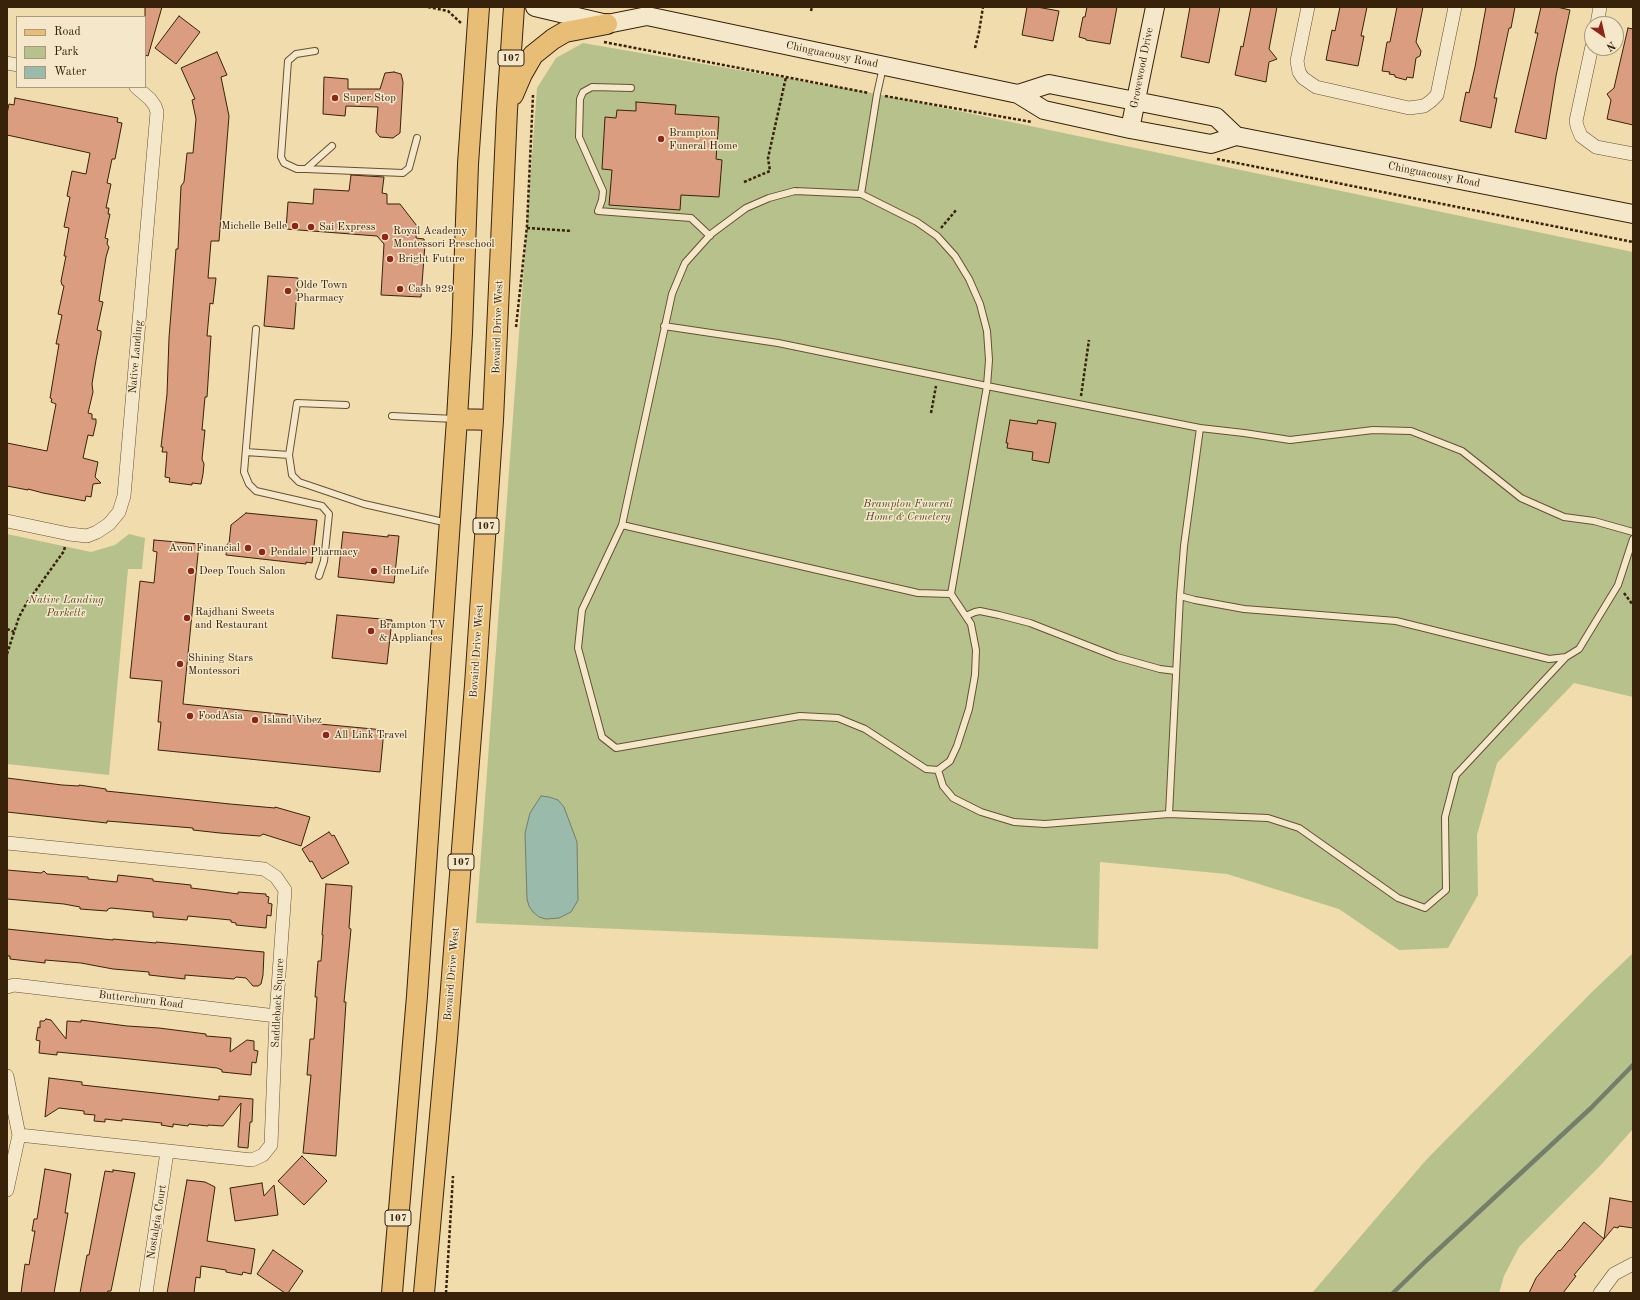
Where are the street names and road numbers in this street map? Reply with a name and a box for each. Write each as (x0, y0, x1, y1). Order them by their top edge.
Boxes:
street label: Grovewood Drive (1128, 27, 1156, 109)
street label: Chinguacousy Road (785, 39, 879, 71)
road number: 107 (498, 50, 524, 66)
street label: Chinguacousy Road (1387, 160, 1481, 190)
street label: Bovaird Drive West (490, 280, 506, 374)
street label: Native Landing (126, 320, 146, 394)
road number: 107 (473, 518, 499, 534)
street label: Bovaird Drive West (467, 604, 487, 698)
road number: 107 (448, 854, 474, 870)
street label: Bovaird Drive West (441, 927, 463, 1021)
street label: Saddleback Square (269, 958, 287, 1048)
street label: Butterchurn Road (98, 988, 184, 1012)
street label: Nostalgia Court (145, 1184, 169, 1260)
road number: 107 (385, 1210, 411, 1226)

